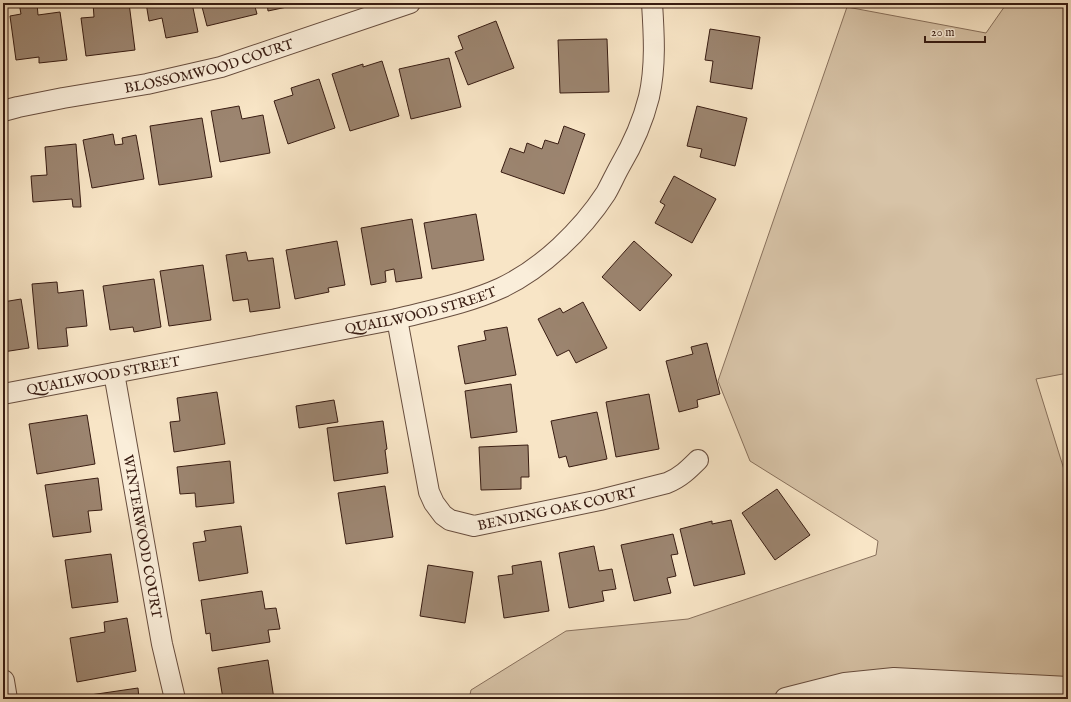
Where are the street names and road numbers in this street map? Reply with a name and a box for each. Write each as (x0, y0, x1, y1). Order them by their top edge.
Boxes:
street label: BLOSSOMWOOD COURT (123, 35, 297, 98)
street label: QUAILWOOD STREET (343, 283, 500, 339)
street label: QUAILWOOD STREET (25, 352, 182, 399)
street label: WINTERWOOD COURT (119, 453, 165, 621)
street label: BENDING OAK COURT (476, 483, 639, 535)

